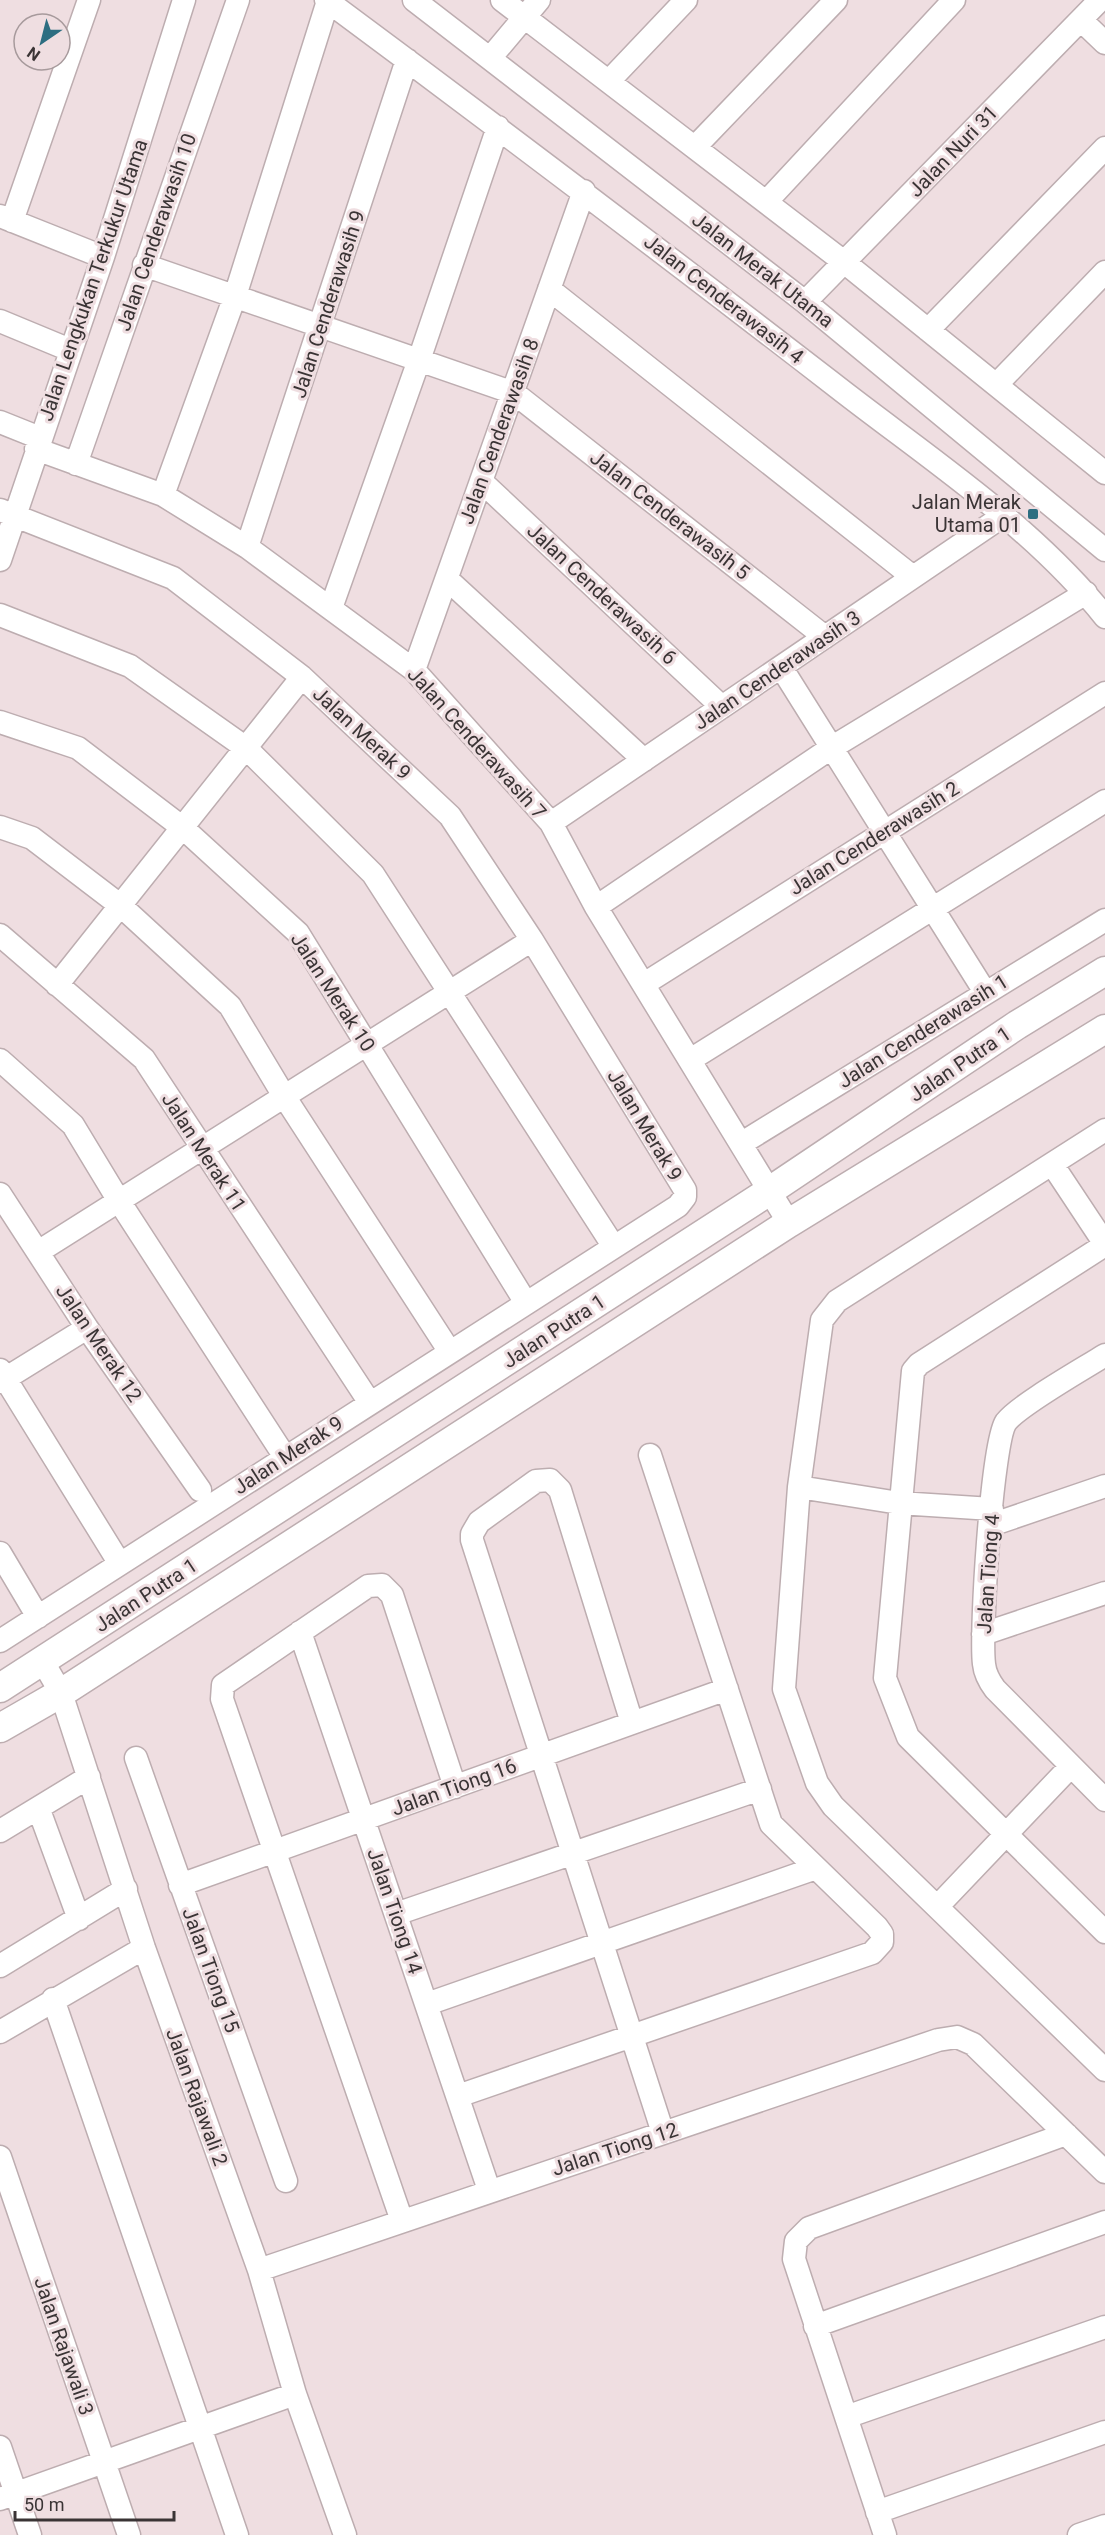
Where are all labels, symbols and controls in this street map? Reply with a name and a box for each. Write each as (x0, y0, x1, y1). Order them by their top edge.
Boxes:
north arrow (12, 12, 72, 72)
text: N (24, 43, 44, 65)
street label: Jalan Nuri 31 (903, 100, 1003, 202)
street label: Jalan Cenderawasih 10 (111, 130, 201, 334)
street label: Jalan Lengkukan Terkukur Utama (33, 136, 153, 424)
street label: Jalan Cenderawasih 9 (286, 207, 370, 401)
street label: Jalan Merak Utama (687, 207, 839, 333)
street label: Jalan Cenderawasih 4 (639, 229, 809, 369)
street label: Jalan Cenderawasih 8 (454, 335, 544, 527)
street label: Jalan Cenderawasih 5 (585, 445, 755, 585)
place label: Jalan Merak Utama 01 (912, 490, 1022, 537)
marker: Jalan Merak Utama 01 (1026, 507, 1040, 521)
street label: Jalan Cenderawasih 6 (522, 518, 682, 670)
street label: Jalan Cenderawasih 3 (689, 605, 865, 735)
street label: Jalan Cenderawasih 7 (403, 662, 551, 824)
street label: Jalan Merak 9 (308, 681, 416, 785)
street label: Jalan Cenderawasih 2 (785, 776, 963, 900)
street label: Jalan Merak 10 (286, 928, 380, 1056)
street label: Jalan Cenderawasih 1 (834, 969, 1012, 1093)
street label: Jalan Putra 1 (905, 1021, 1015, 1107)
street label: Jalan Merak 9 (602, 1065, 688, 1185)
street label: Jalan Merak 11 (157, 1088, 251, 1216)
street label: Jalan Merak 12 (51, 1280, 147, 1406)
street label: Jalan Putra 1 (498, 1289, 610, 1373)
street label: Jalan Merak 9 (229, 1411, 347, 1499)
street label: Jalan Tiong 4 (972, 1513, 1004, 1635)
street label: Jalan Putra 1 (90, 1553, 202, 1637)
street label: Jalan Tiong 16 (388, 1753, 520, 1821)
street label: Jalan Tiong 14 (362, 1845, 428, 1977)
street label: Jalan Tiong 15 (177, 1904, 245, 2036)
street label: Jalan Rajawali 2 (161, 2025, 233, 2169)
street label: Jalan Tiong 12 (549, 2117, 681, 2181)
street label: Jalan Rajawali 3 (29, 2274, 99, 2418)
scale bar (15, 2484, 174, 2522)
text: 50 m (24, 2494, 64, 2515)

